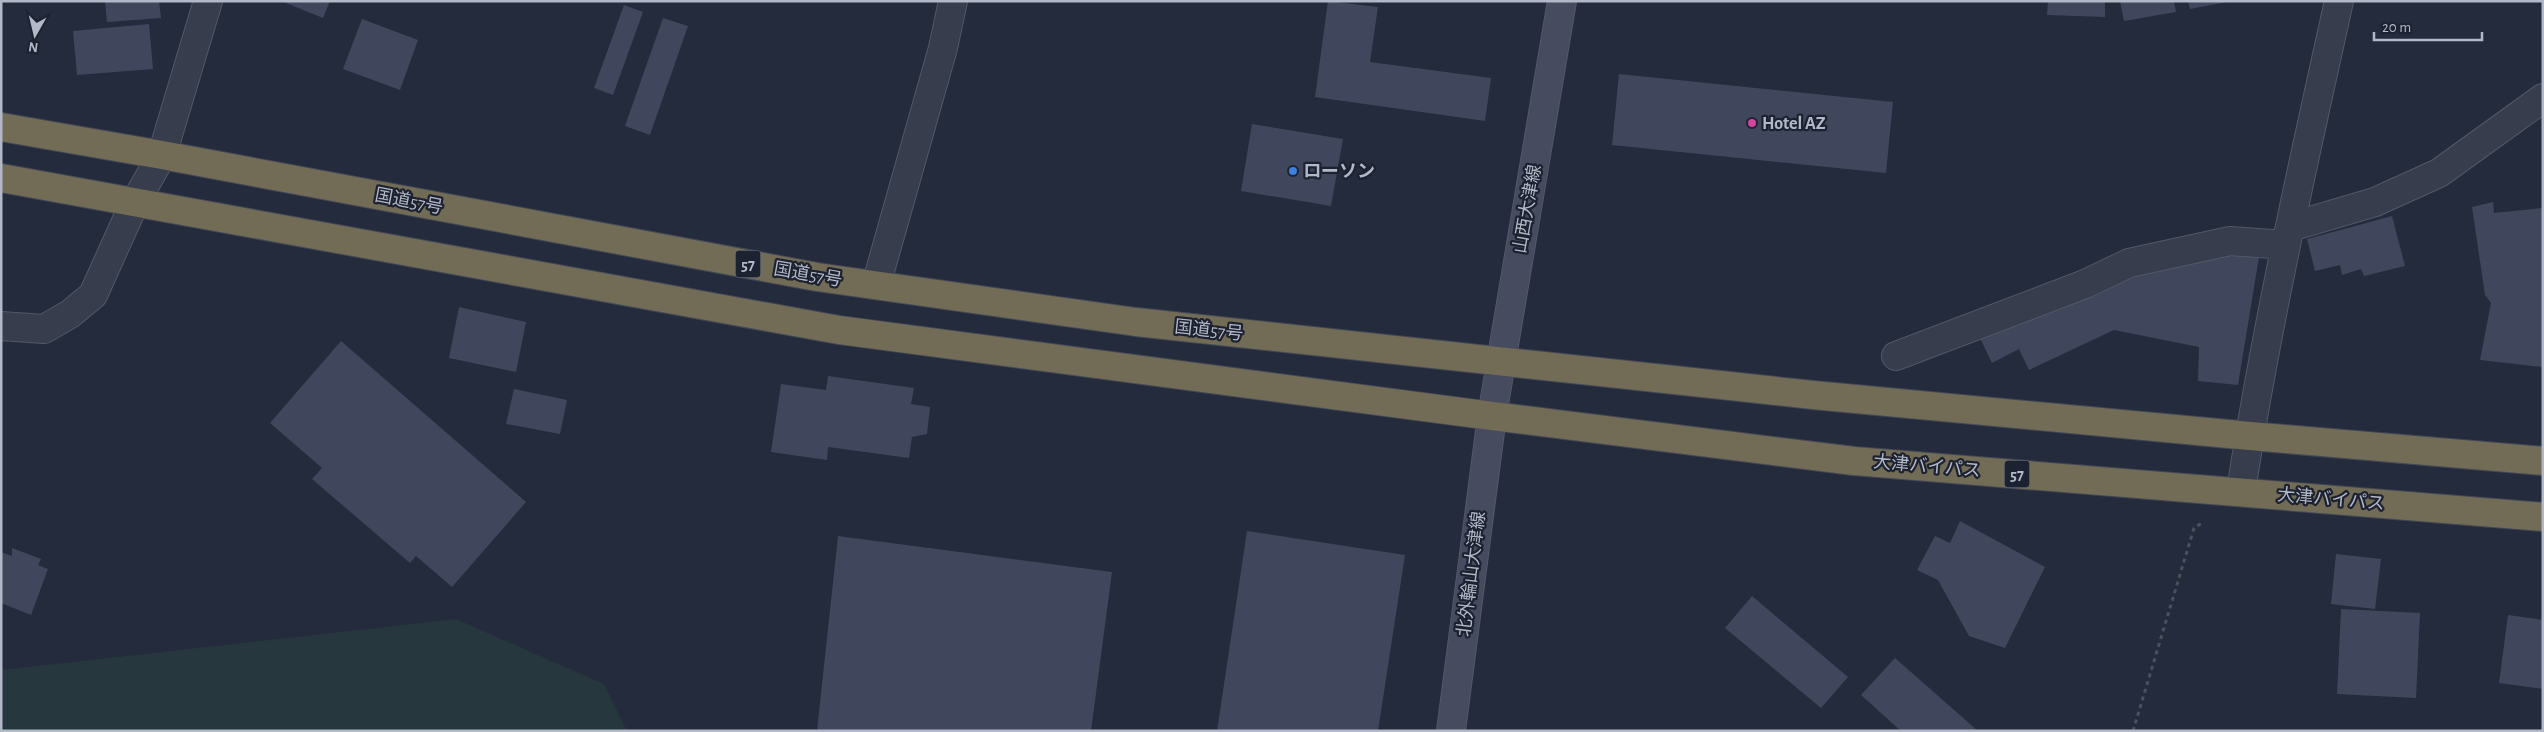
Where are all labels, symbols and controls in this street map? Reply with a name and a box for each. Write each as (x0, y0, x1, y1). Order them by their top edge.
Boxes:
north arrow (10, 10, 60, 60)
scale bar (2374, 10, 2482, 42)
text: 20 m (2382, 20, 2411, 35)
text: N (28, 39, 39, 54)
place label: Hotel AZ (1762, 115, 1826, 133)
marker: Hotel AZ (1746, 117, 1758, 129)
place label: ローソン (1303, 163, 1375, 181)
street label: 山西大津線 (1509, 163, 1545, 255)
marker: ローソン (1287, 165, 1299, 177)
street label: 国道57号 (373, 185, 445, 217)
road number: 57 (736, 250, 760, 278)
street label: 国道57号 (772, 258, 844, 290)
street label: 国道57号 (1174, 316, 1244, 344)
street label: 大津バイパス (1873, 452, 1981, 481)
road number: 57 (2004, 460, 2030, 488)
street label: 大津バイパス (2277, 485, 2385, 514)
street label: 北外輪山大津線 (1453, 510, 1489, 638)

